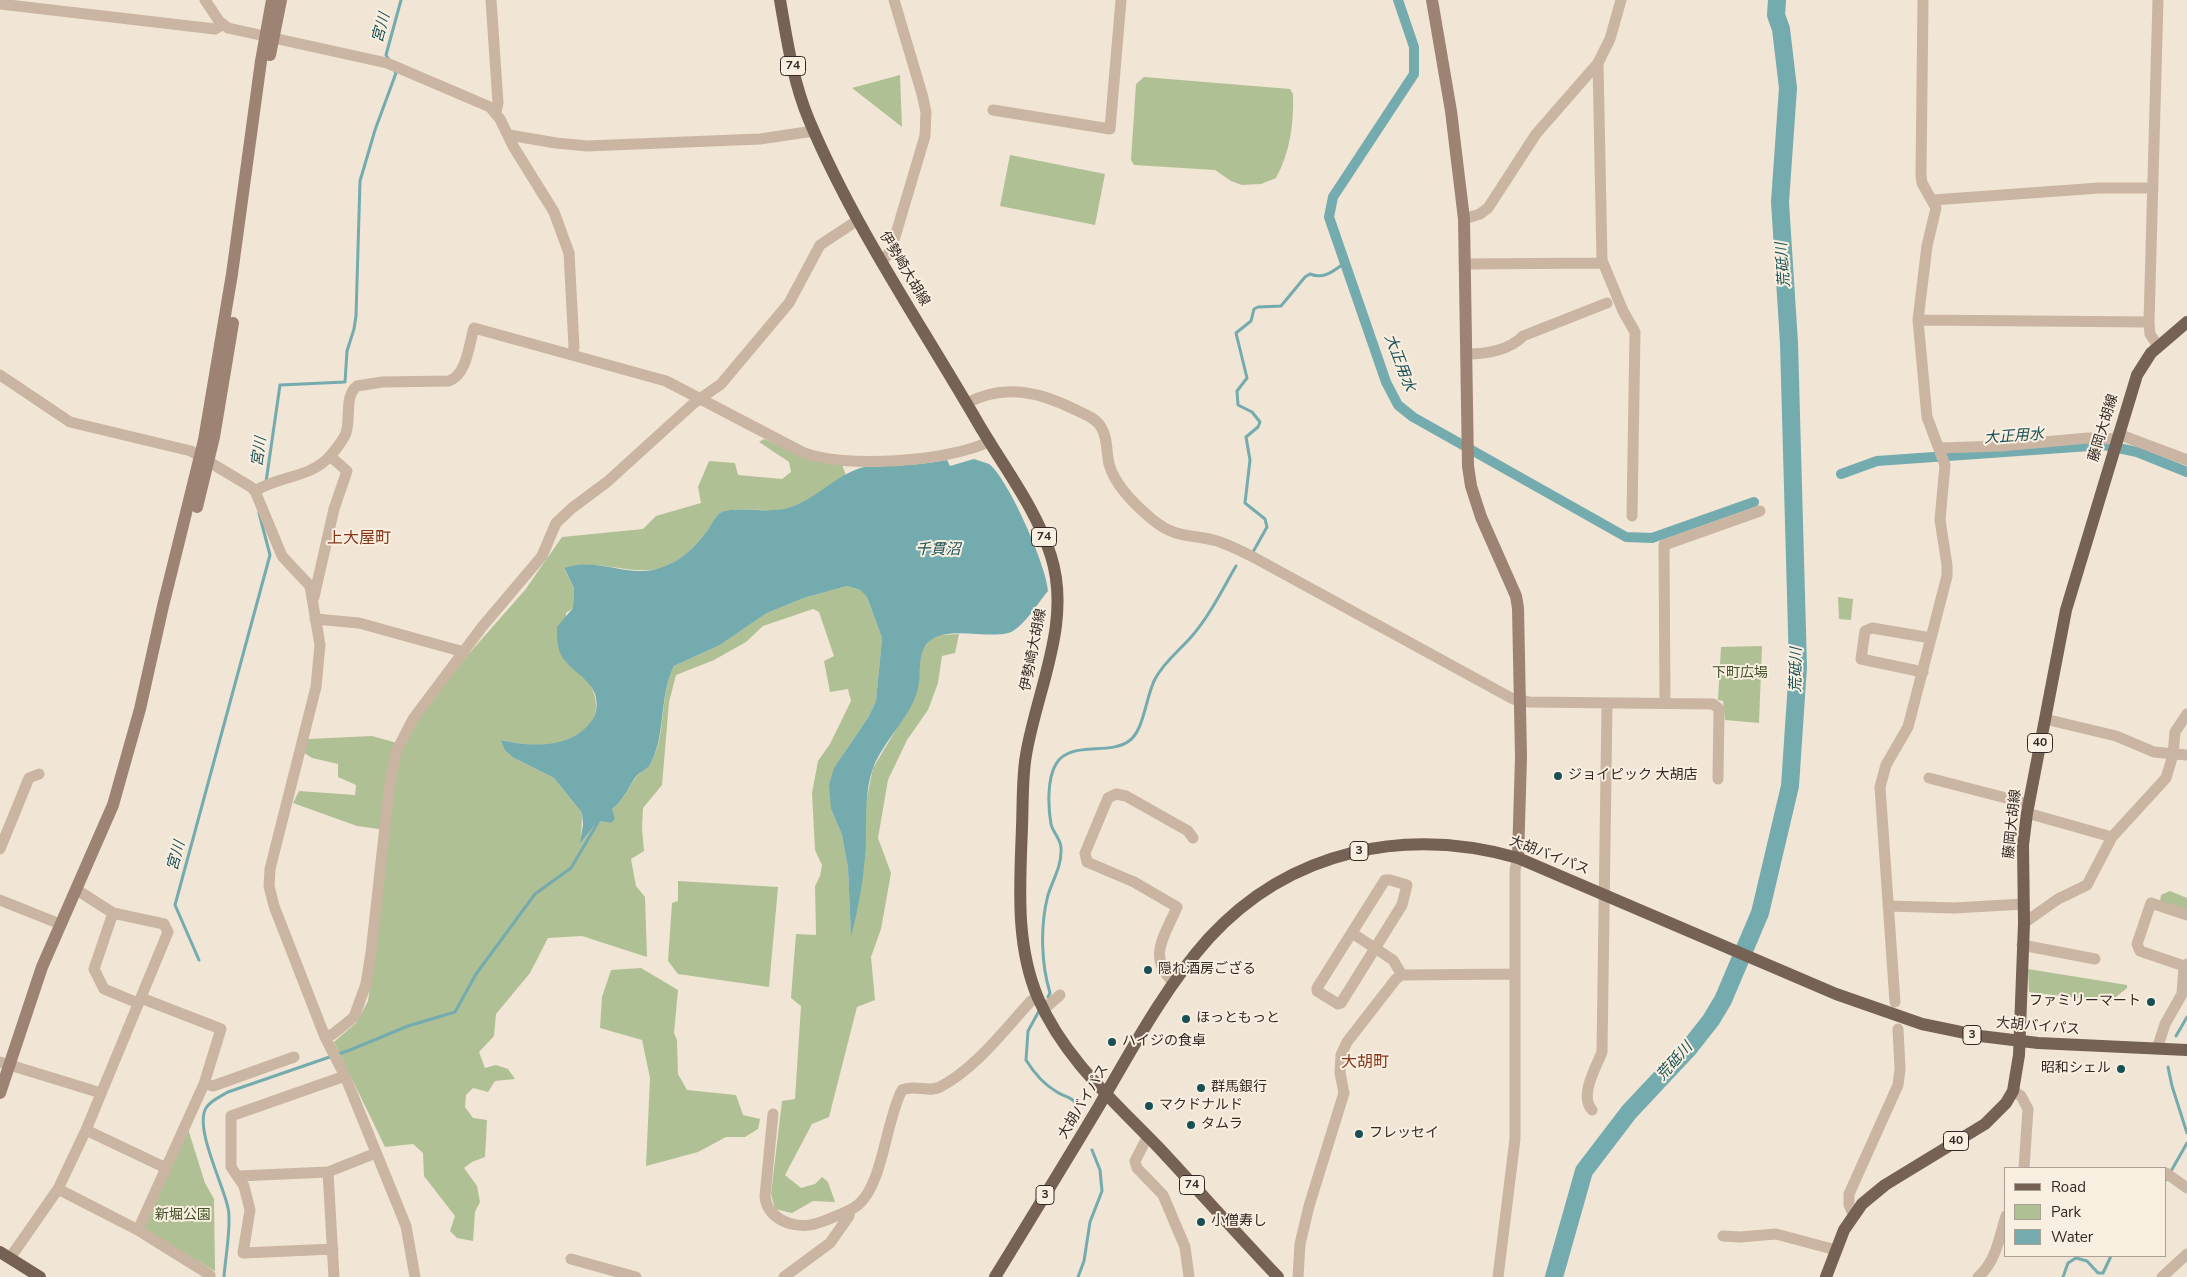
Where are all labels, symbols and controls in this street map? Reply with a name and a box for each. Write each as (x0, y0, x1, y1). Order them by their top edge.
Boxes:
water label: 宮川 (369, 11, 395, 45)
road number: 74 (780, 56, 806, 76)
street label: 伊勢崎大胡線 (875, 229, 933, 309)
water label: 荒砥川 (1773, 242, 1795, 288)
water label: 大正用水 (1380, 332, 1418, 394)
street label: 藤岡大胡線 (2086, 392, 2122, 464)
water label: 大正用水 (1983, 426, 2045, 448)
water label: 宮川 (249, 436, 271, 468)
road number: 74 (1032, 528, 1056, 546)
district label: 上大屋町 (327, 529, 391, 549)
water label: 千貫沼 (916, 541, 960, 559)
street label: 伊勢崎大胡線 (1018, 607, 1050, 693)
water label: 荒砥川 (1788, 647, 1806, 693)
park label: 下町広場 (1712, 666, 1768, 682)
road number: 40 (2028, 734, 2052, 752)
place label: ジョイピック 大胡店 (1568, 768, 1698, 784)
marker: ジョイピック 大胡店 (1552, 770, 1564, 782)
street label: 藤岡大胡線 (2001, 788, 2025, 860)
street label: 大胡バイパス (1507, 833, 1591, 879)
water label: 宮川 (164, 839, 190, 873)
road number: 3 (1350, 841, 1368, 860)
place label: 隠れ酒房ござる (1158, 962, 1256, 978)
marker: 隠れ酒房ござる (1142, 964, 1154, 976)
place label: ファミリーマート (2029, 994, 2141, 1010)
marker: ファミリーマート (2145, 996, 2157, 1008)
place label: ほっともっと (1196, 1011, 1280, 1027)
marker: ほっともっと (1180, 1013, 1192, 1025)
street label: 大胡バイパス (1995, 1015, 2081, 1039)
road number: 3 (1963, 1026, 1981, 1044)
place label: ハイジの食卓 (1122, 1034, 1206, 1050)
marker: ハイジの食卓 (1106, 1036, 1118, 1048)
water label: 荒砥川 (1653, 1039, 1697, 1085)
district label: 大胡町 (1341, 1053, 1389, 1073)
place label: 昭和シェル (2041, 1061, 2111, 1077)
street label: 大胡バイパス (1055, 1062, 1113, 1142)
marker: 昭和シェル (2115, 1063, 2127, 1075)
place label: 群馬銀行 (1211, 1080, 1267, 1096)
marker: 群馬銀行 (1195, 1082, 1207, 1094)
place label: マクドナルド (1159, 1098, 1243, 1114)
marker: マクドナルド (1143, 1100, 1155, 1112)
place label: タムラ (1201, 1117, 1243, 1133)
marker: タムラ (1185, 1119, 1197, 1131)
place label: フレッセイ (1369, 1126, 1439, 1142)
marker: フレッセイ (1353, 1128, 1365, 1140)
road number: 40 (1944, 1132, 1968, 1150)
legend (2004, 1167, 2167, 1257)
road number: 74 (1180, 1176, 1204, 1194)
text: Road (2051, 1177, 2086, 1197)
road number: 3 (1036, 1186, 1054, 1204)
text: Park (2051, 1202, 2081, 1222)
park label: 新堀公園 (155, 1208, 211, 1224)
place label: 小僧寿し (1211, 1214, 1267, 1230)
marker: 小僧寿し (1195, 1216, 1207, 1228)
text: Water (2051, 1227, 2093, 1247)

